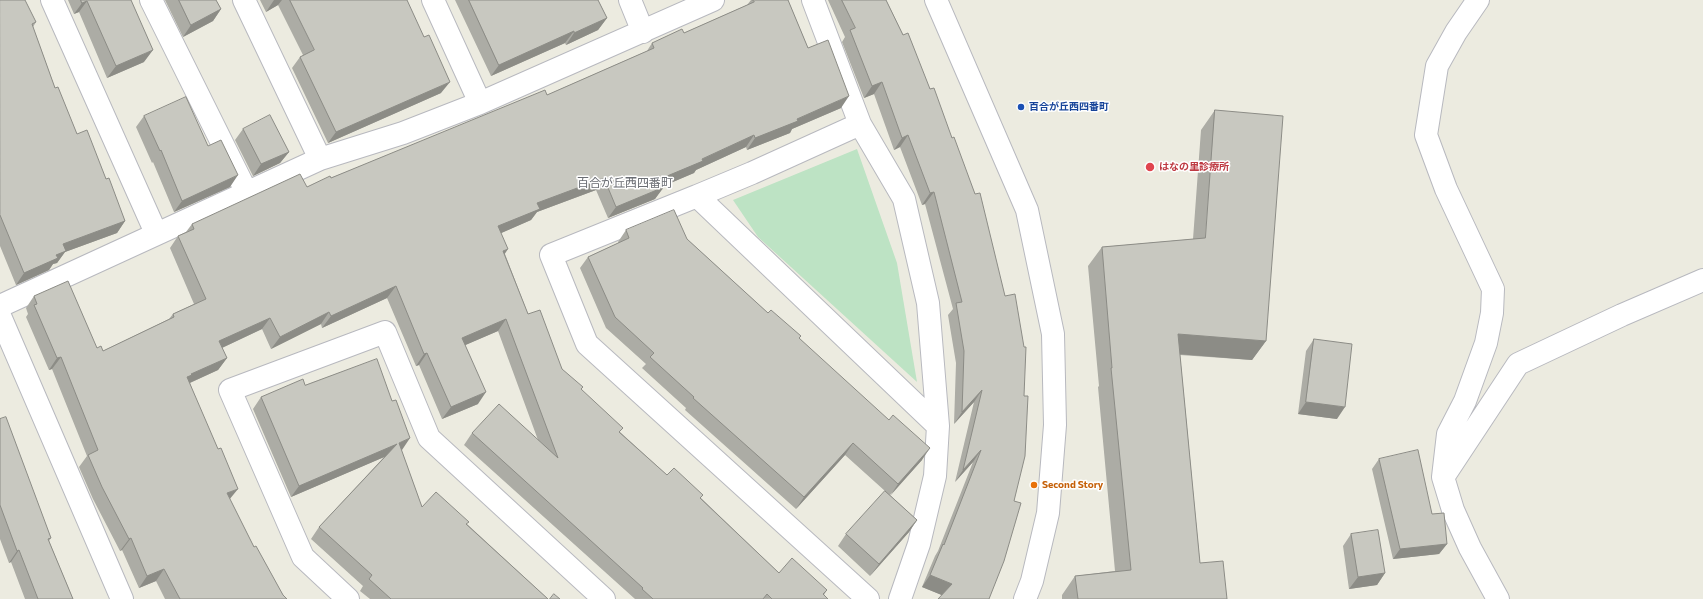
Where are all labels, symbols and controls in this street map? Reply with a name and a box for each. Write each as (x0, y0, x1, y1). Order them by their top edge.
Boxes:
place label: 百合が丘西四番町 (1029, 101, 1109, 113)
marker: 百合が丘西四番町 (1016, 102, 1026, 112)
marker: はなの里診療所 (1144, 161, 1156, 173)
place label: はなの里診療所 (1159, 161, 1229, 173)
district label: 百合が丘西四番町 (577, 176, 673, 190)
place label: Second Story (1042, 479, 1103, 491)
marker: Second Story (1029, 480, 1039, 490)

